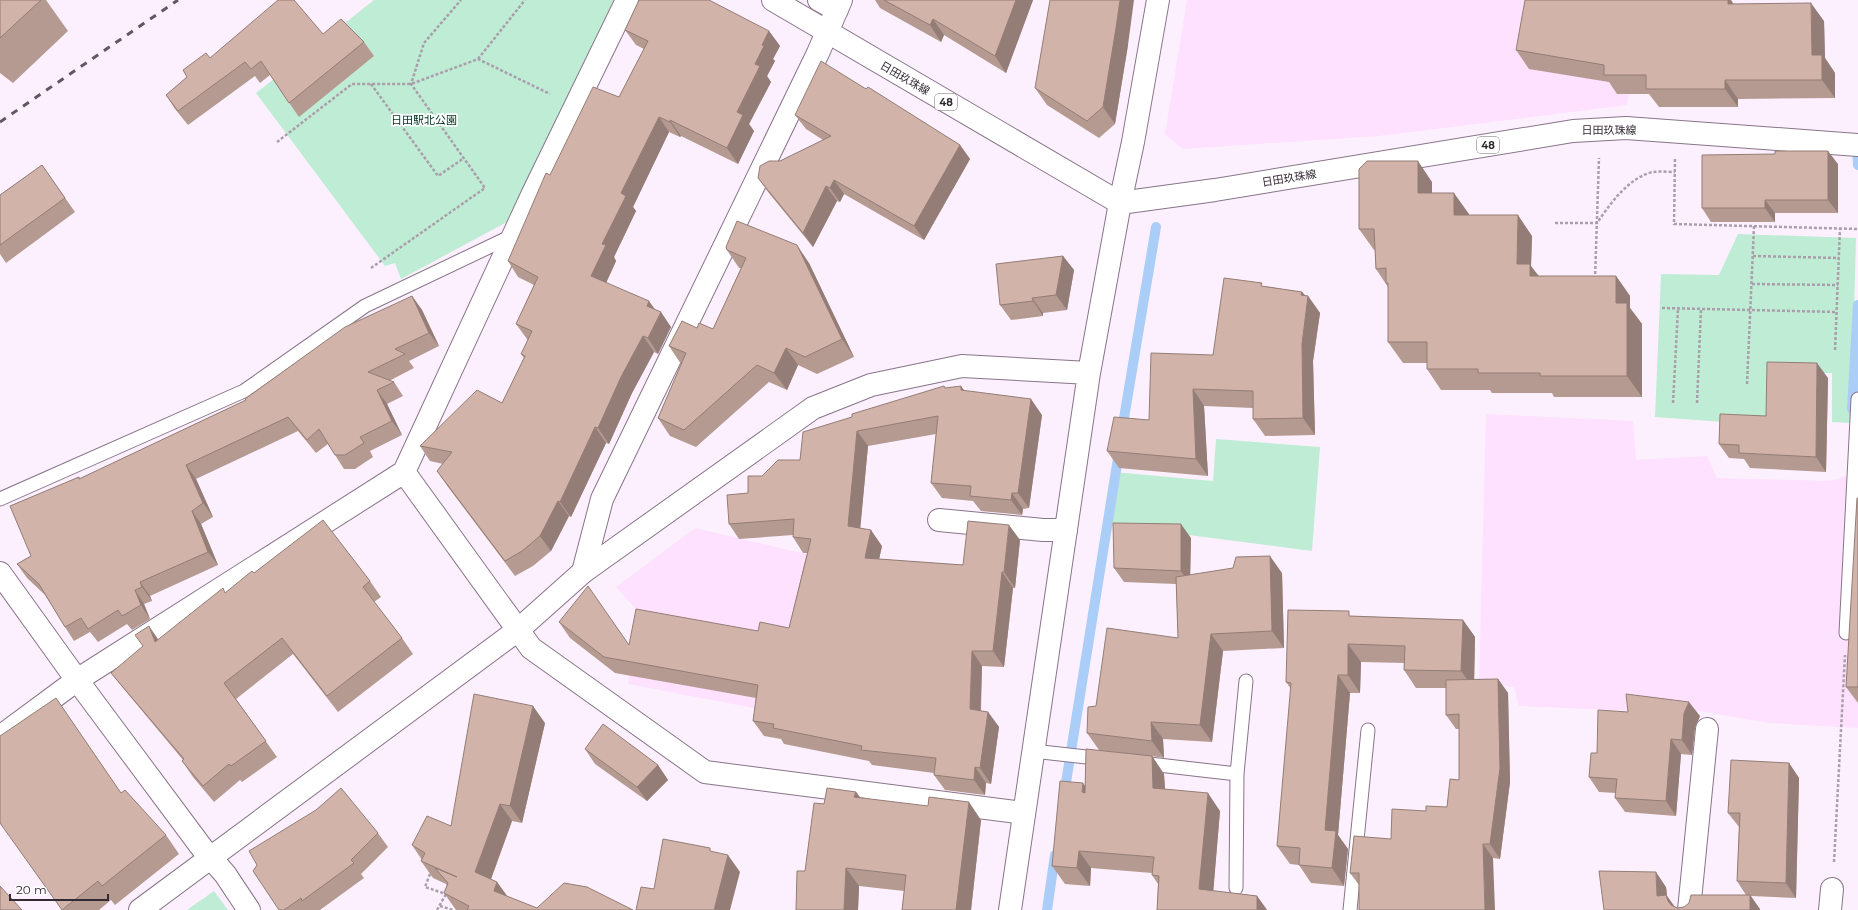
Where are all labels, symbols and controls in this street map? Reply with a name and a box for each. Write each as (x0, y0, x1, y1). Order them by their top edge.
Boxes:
street label: 日田玖珠線 (878, 58, 932, 98)
road number: 48 (935, 94, 957, 110)
park label: 日田駅北公園 (391, 113, 457, 127)
street label: 日田玖珠線 (1582, 123, 1637, 137)
road number: 48 (1477, 137, 1499, 153)
street label: 日田玖珠線 (1261, 167, 1317, 189)
scale bar (10, 876, 108, 902)
text: 20 m (16, 882, 47, 897)

